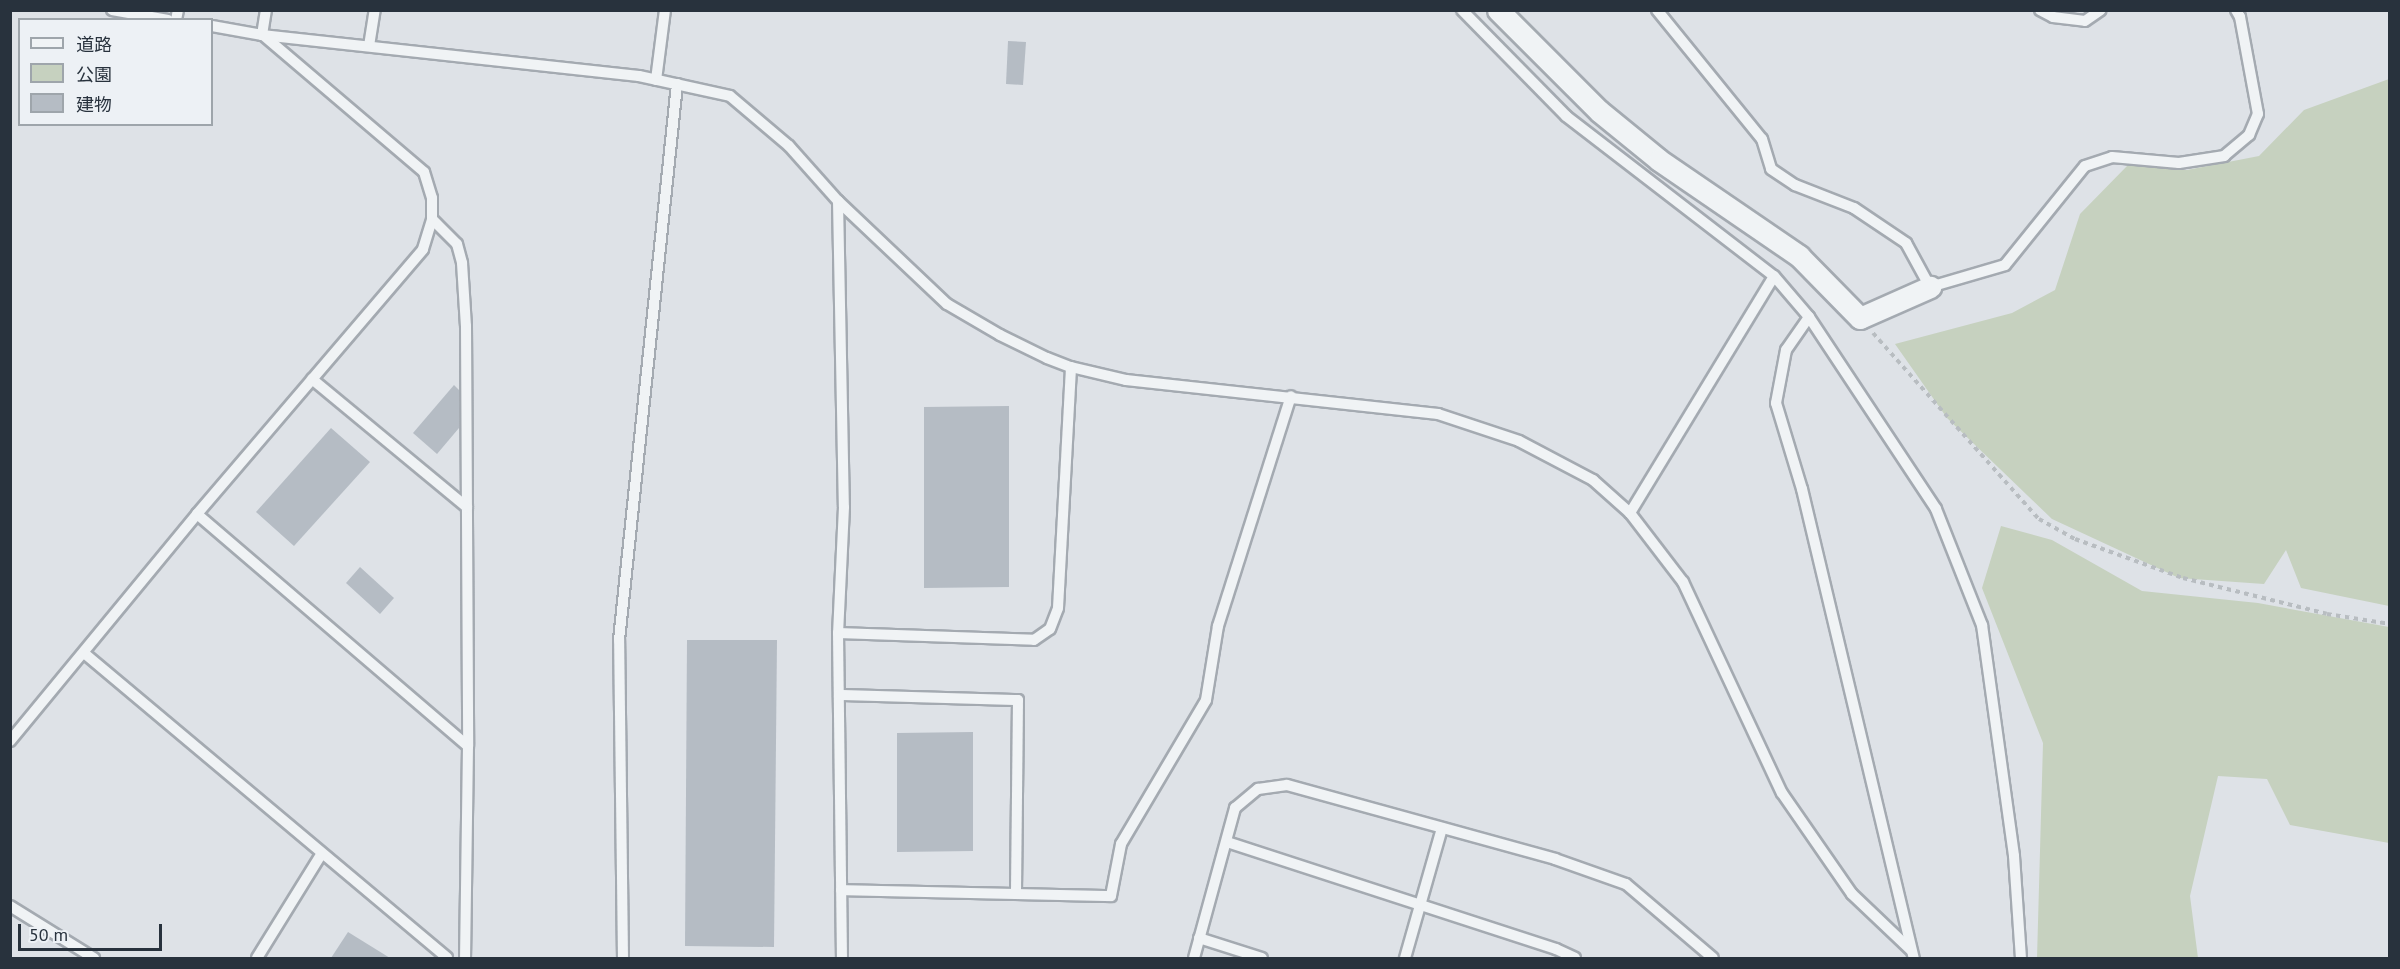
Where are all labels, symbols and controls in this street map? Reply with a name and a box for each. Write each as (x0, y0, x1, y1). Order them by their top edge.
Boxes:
legend (18, 18, 213, 126)
text: 道路 (76, 33, 112, 56)
text: 公園 (76, 63, 112, 86)
text: 建物 (76, 93, 112, 116)
scale bar (21, 912, 165, 950)
text: 50 m (29, 923, 68, 946)

